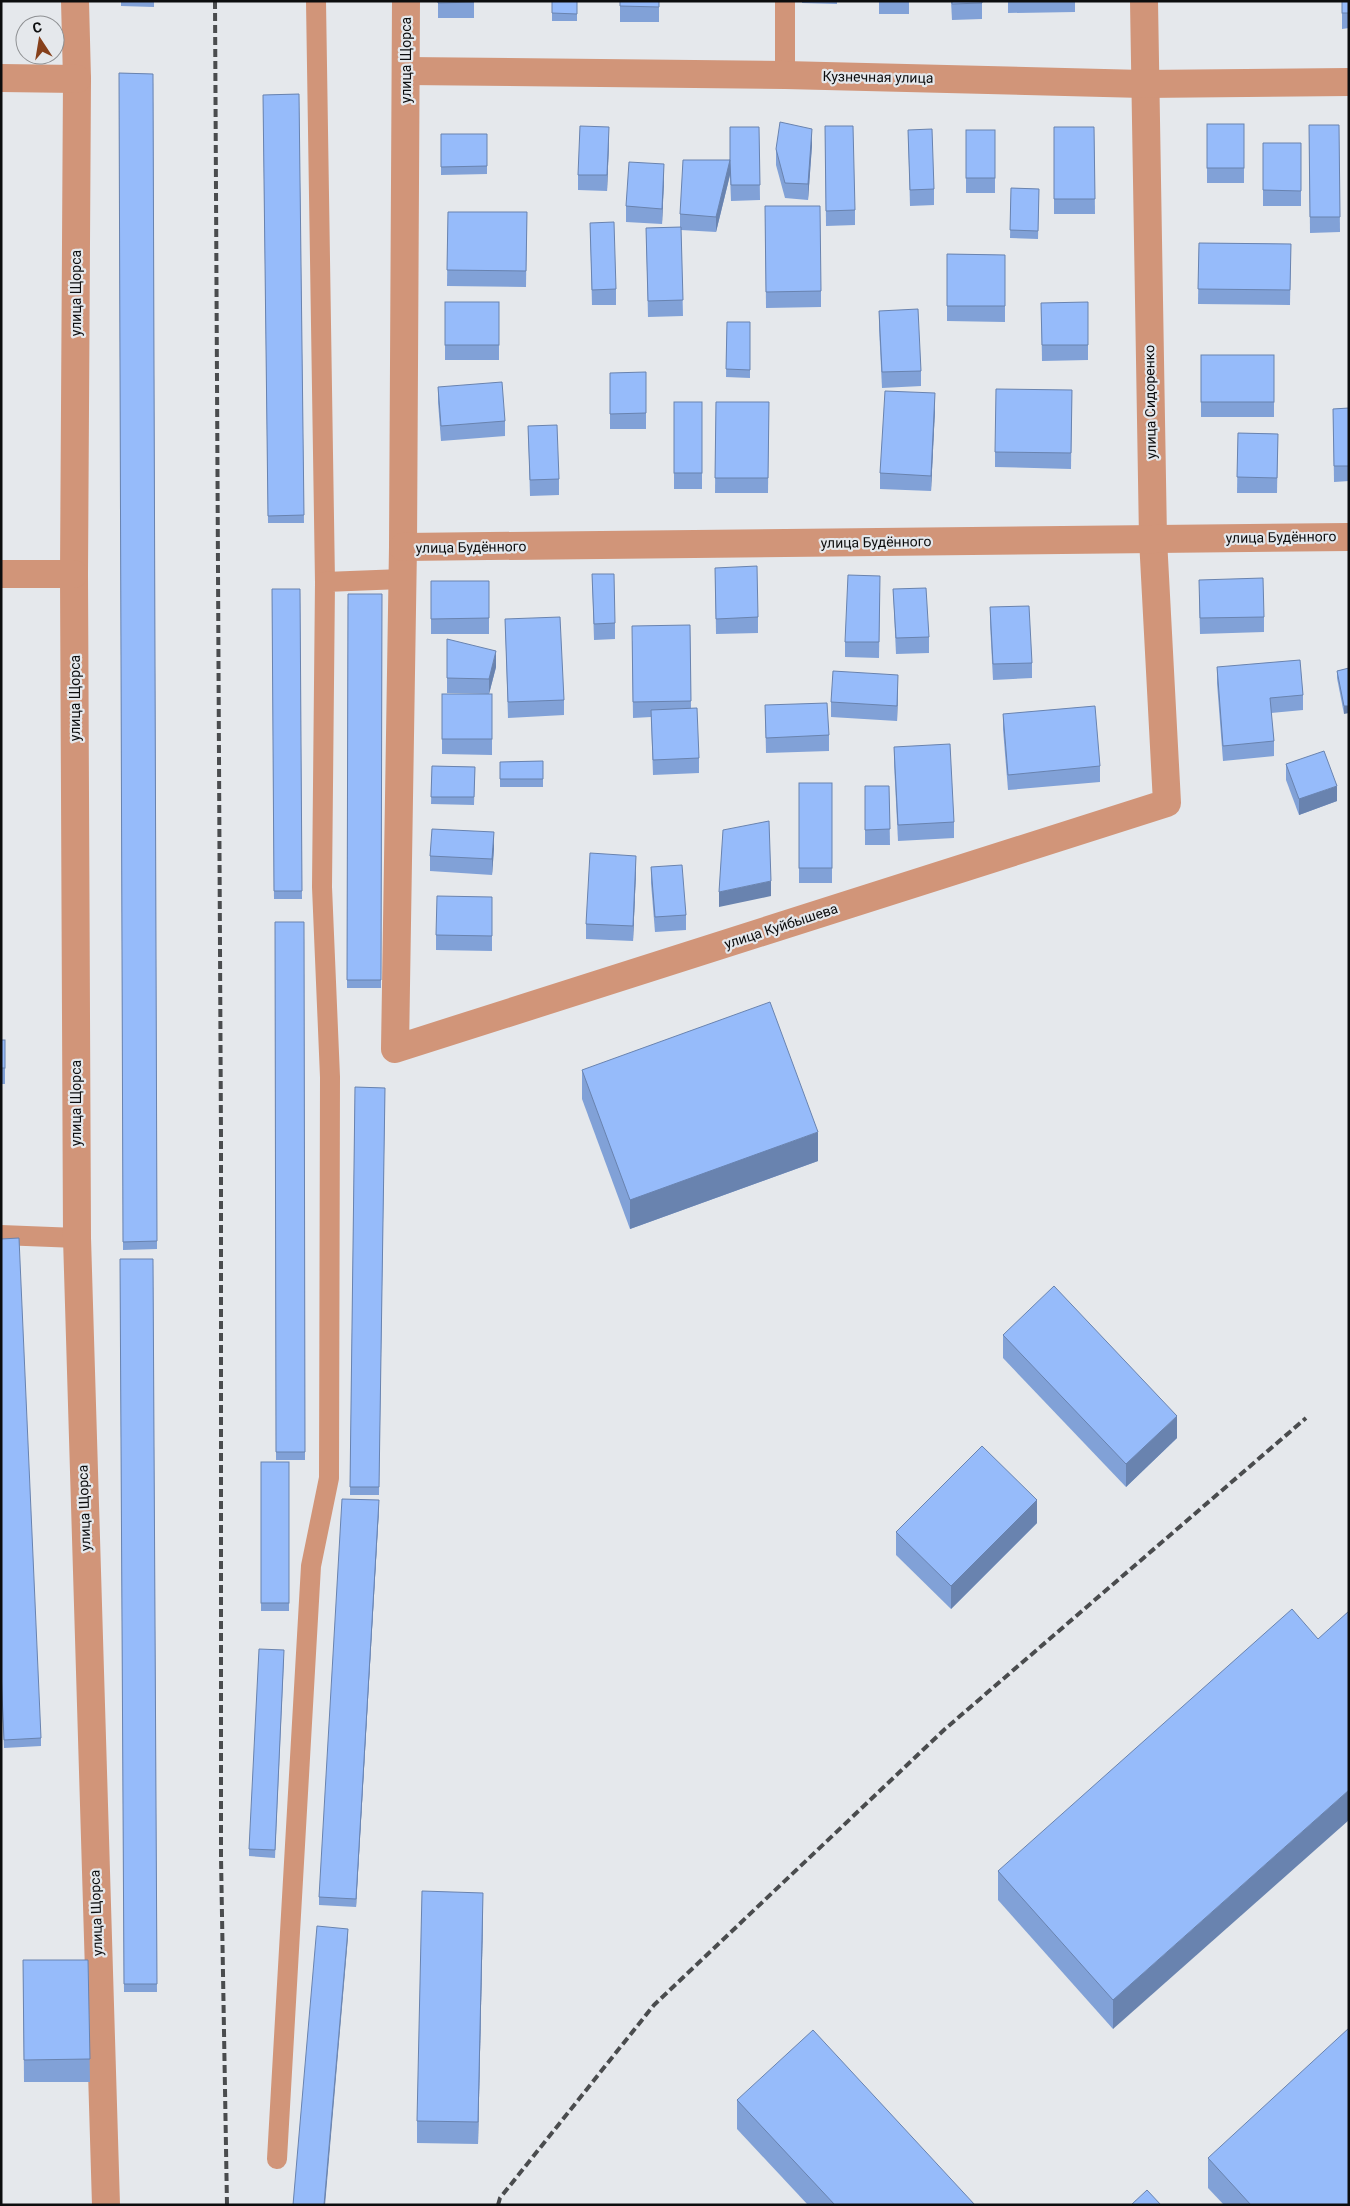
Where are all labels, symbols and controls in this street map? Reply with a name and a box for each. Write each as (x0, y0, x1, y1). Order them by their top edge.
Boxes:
north arrow (15, 15, 65, 65)
street label: улица Щорса (398, 17, 414, 103)
text: С (31, 19, 43, 36)
street label: Кузнечная улица (822, 68, 934, 86)
street label: улица Щорса (68, 250, 84, 336)
street label: улица Сидоренко (1141, 345, 1159, 459)
street label: улица Будённого (1226, 528, 1336, 546)
street label: улица Будённого (821, 533, 931, 551)
street label: улица Будённого (416, 538, 526, 556)
street label: улица Щорса (67, 655, 83, 741)
street label: улица Куйбышева (722, 900, 840, 952)
street label: улица Щорса (68, 1060, 84, 1146)
street label: улица Щорса (74, 1465, 94, 1551)
street label: улица Щорса (86, 1870, 106, 1956)

